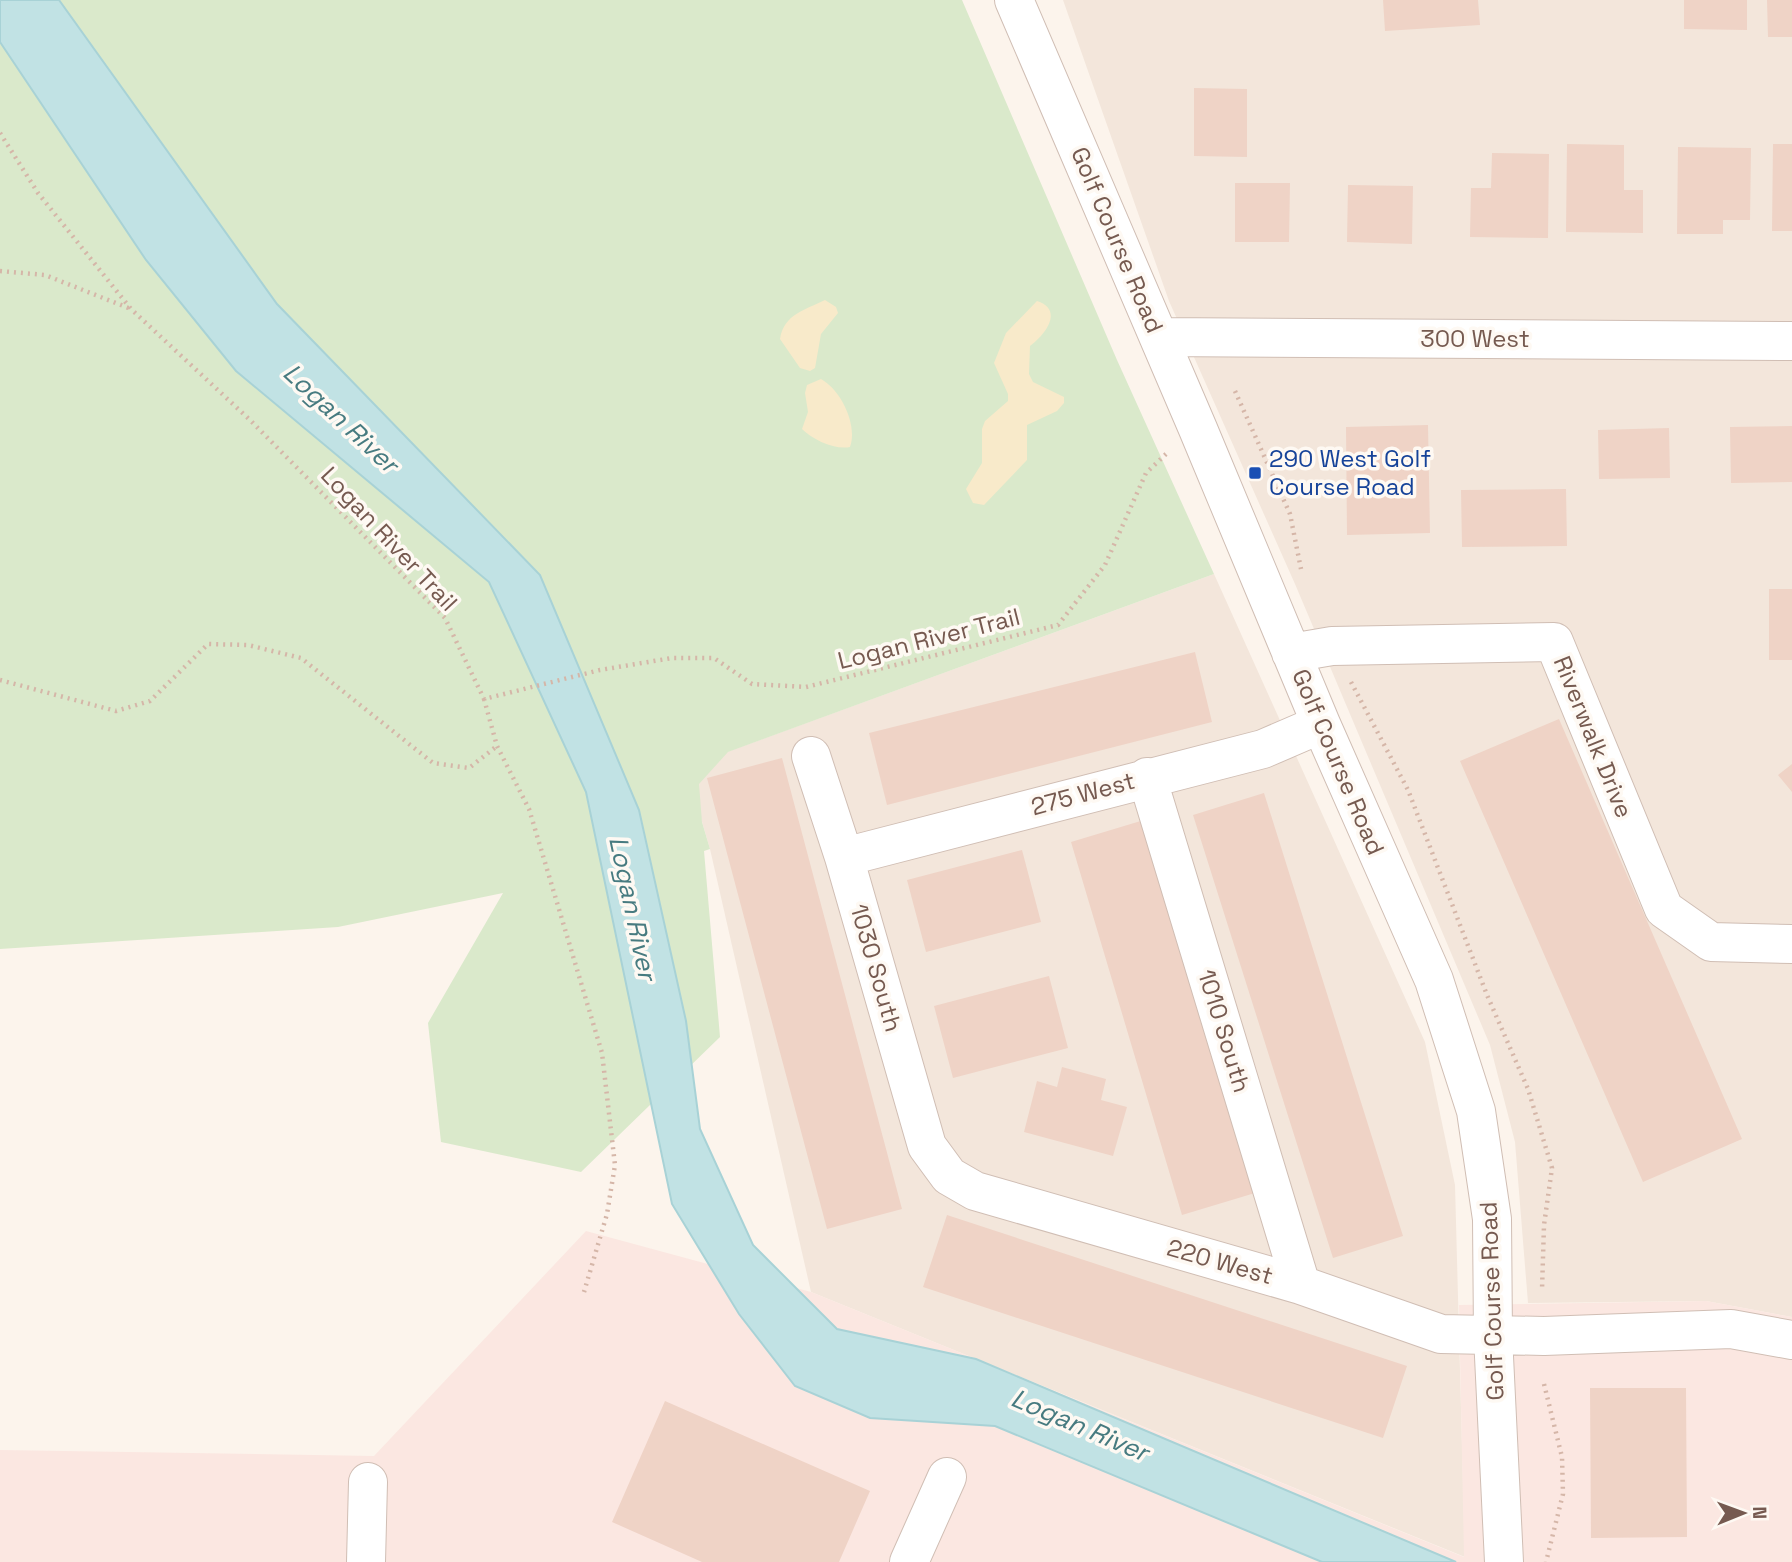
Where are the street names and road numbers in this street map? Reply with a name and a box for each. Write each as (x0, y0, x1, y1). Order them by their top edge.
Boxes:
street label: Golf Course Road (1064, 142, 1171, 337)
street label: 300 West (1420, 323, 1530, 354)
street label: Logan River Trail (314, 460, 464, 618)
street label: Logan River Trail (835, 601, 1023, 676)
street label: Riverwalk Drive (1547, 651, 1640, 822)
street label: Golf Course Road (1285, 664, 1392, 859)
street label: 275 West (1027, 765, 1138, 822)
street label: 1030 South (843, 900, 909, 1035)
street label: 1010 South (1191, 966, 1258, 1096)
street label: Golf Course Road (1473, 1201, 1510, 1401)
street label: 220 West (1164, 1232, 1277, 1291)

